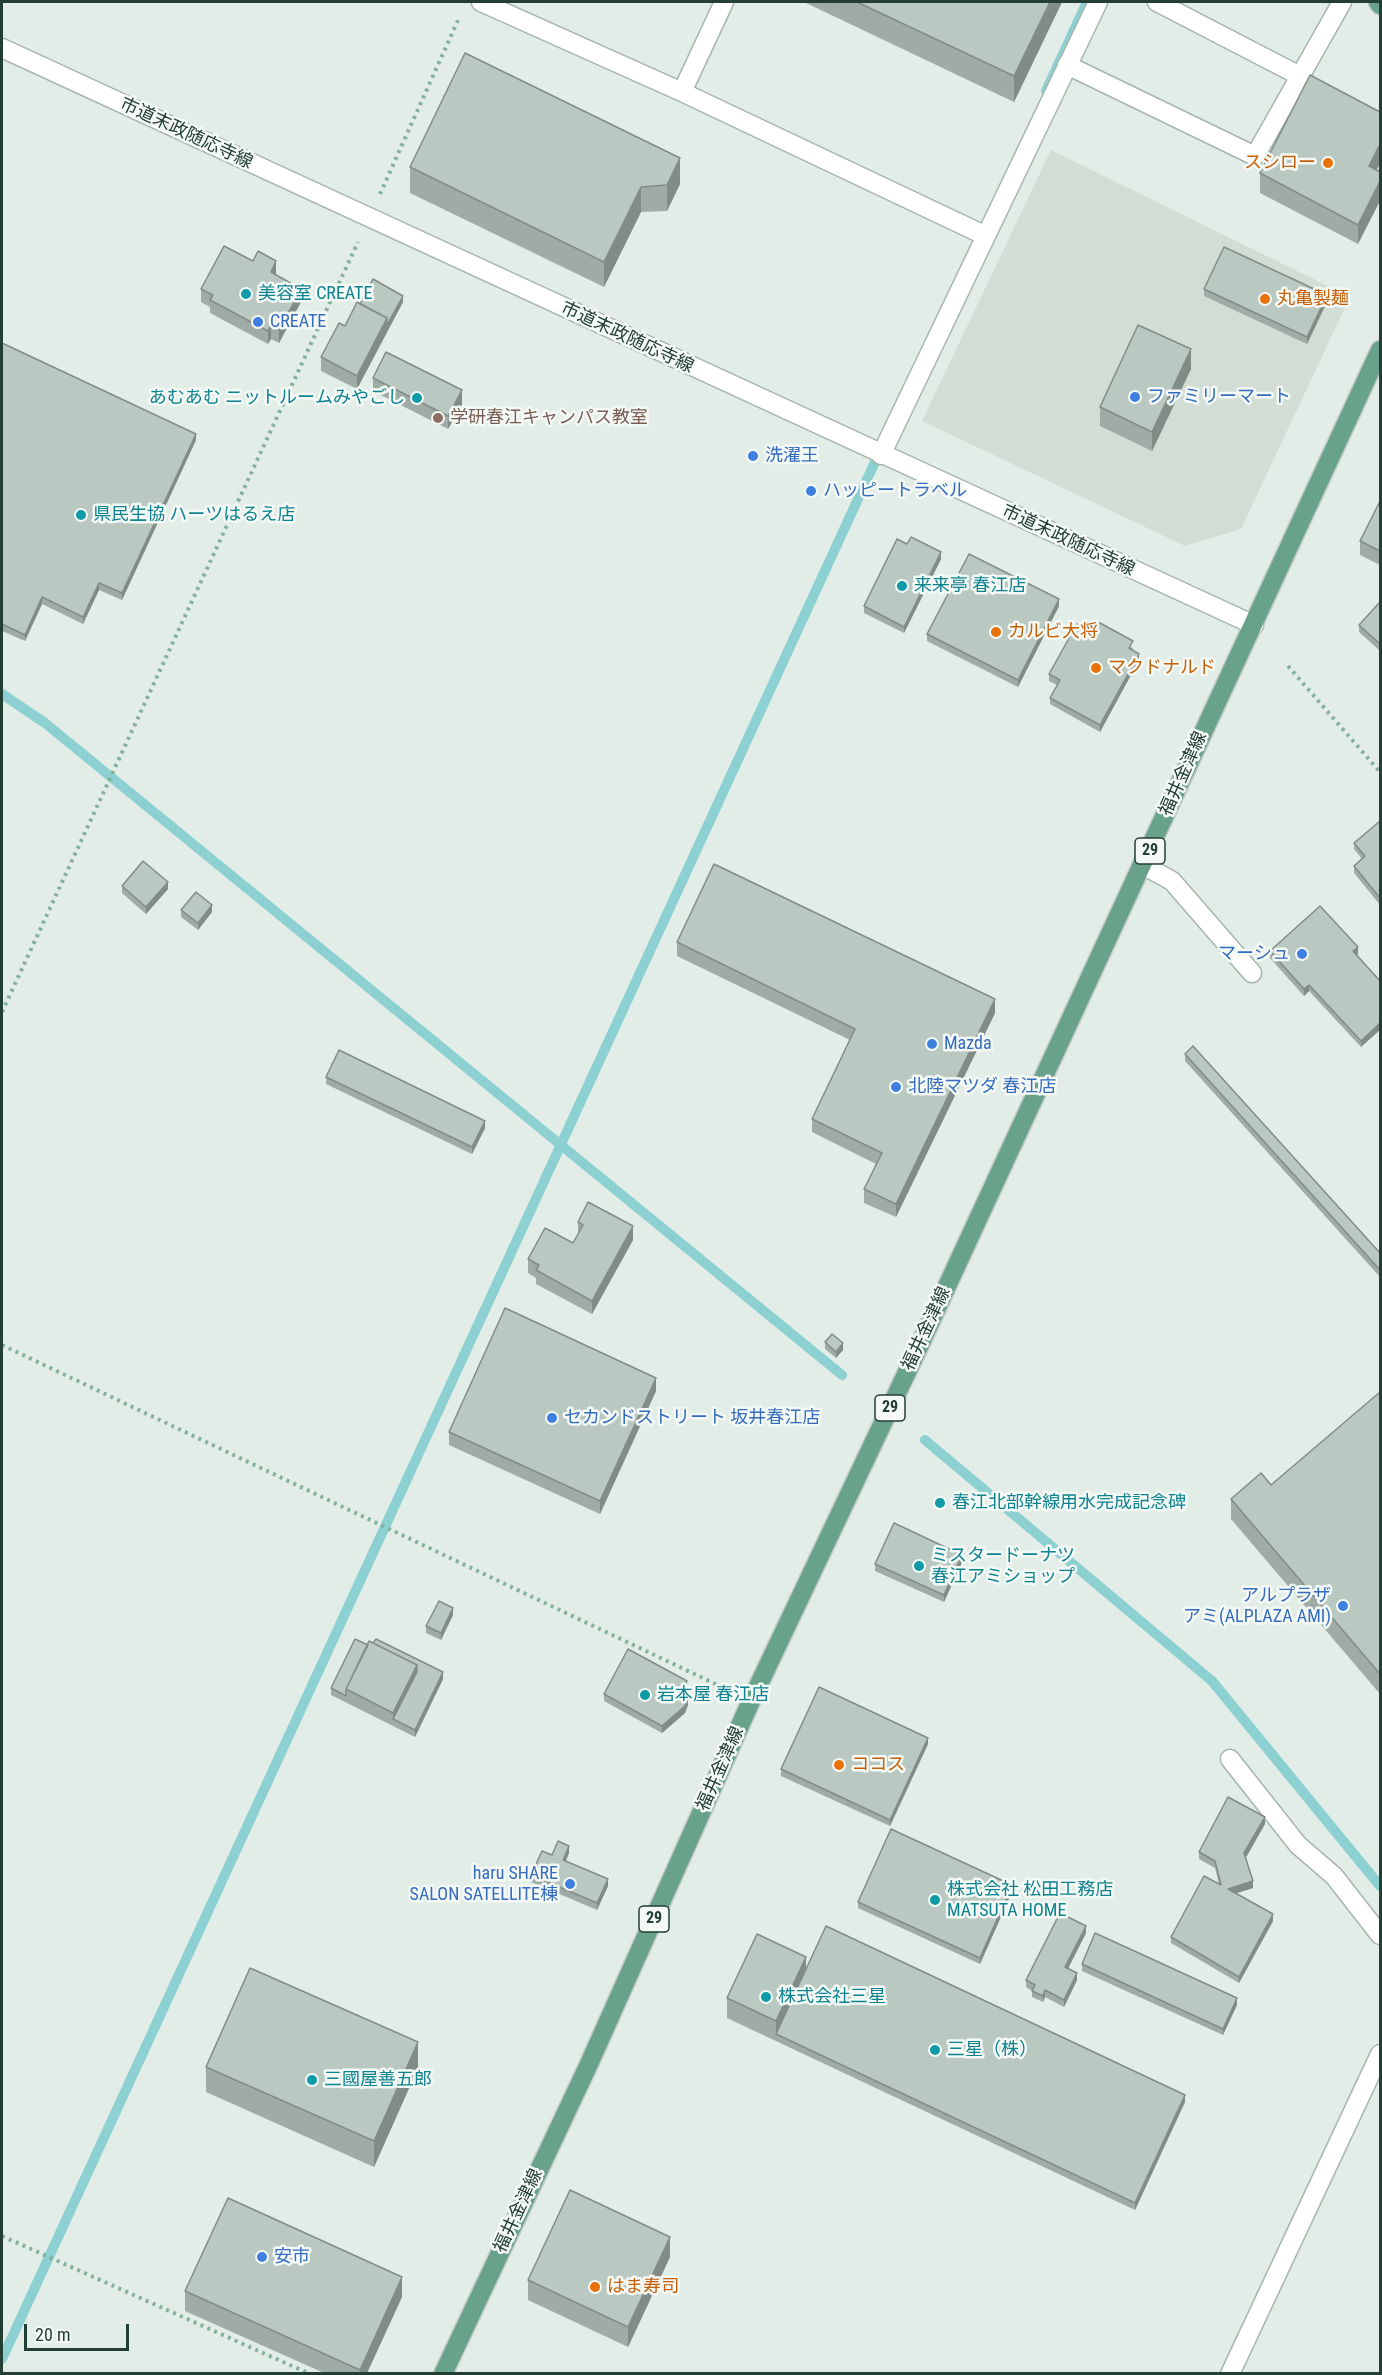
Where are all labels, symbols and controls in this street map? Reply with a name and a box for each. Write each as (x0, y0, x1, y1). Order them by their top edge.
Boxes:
street label: 市道末政随応寺線 (116, 94, 256, 174)
place label: スシロー (1244, 152, 1316, 174)
marker: スシロー (1321, 156, 1335, 170)
place label: 美容室 CREATE (258, 283, 372, 305)
marker: 美容室 CREATE (239, 287, 253, 301)
place label: 丸亀製麺 (1277, 288, 1349, 310)
marker: 丸亀製麺 (1258, 292, 1272, 306)
street label: 市道末政随応寺線 (557, 298, 697, 378)
place label: CREATE (270, 311, 326, 333)
marker: CREATE (251, 315, 265, 329)
place label: ファミリーマート (1147, 386, 1291, 408)
place label: あむあむ ニットルームみやごし (149, 387, 405, 409)
marker: ファミリーマート (1128, 390, 1142, 404)
marker: あむあむ ニットルームみやごし (410, 391, 424, 405)
place label: 学研春江キャンパス教室 (450, 407, 648, 429)
marker: 学研春江キャンパス教室 (431, 411, 445, 425)
place label: 洗濯王 (765, 445, 819, 467)
marker: 洗濯王 (746, 449, 760, 463)
place label: ハッピートラベル (823, 480, 967, 502)
marker: ハッピートラベル (804, 484, 818, 498)
street label: 市道末政随応寺線 (998, 501, 1138, 581)
place label: 県民生協 ハーツはるえ店 (93, 504, 295, 526)
marker: 県民生協 ハーツはるえ店 (74, 508, 88, 522)
place label: 来来亭 春江店 (914, 575, 1026, 597)
marker: 来来亭 春江店 (895, 579, 909, 593)
place label: カルビ大将 (1008, 621, 1098, 643)
marker: カルビ大将 (989, 625, 1003, 639)
place label: マクドナルド (1108, 657, 1216, 679)
marker: マクドナルド (1089, 661, 1103, 675)
street label: 福井金津線 (1156, 728, 1212, 820)
road number: 29 (1135, 838, 1165, 864)
place label: マーシュ (1218, 943, 1290, 965)
marker: マーシュ (1295, 947, 1309, 961)
place label: Mazda (944, 1033, 992, 1055)
marker: Mazda (925, 1037, 939, 1051)
place label: 北陸マツダ 春江店 (908, 1076, 1056, 1098)
marker: 北陸マツダ 春江店 (889, 1080, 903, 1094)
street label: 福井金津線 (898, 1284, 956, 1374)
road number: 29 (875, 1395, 905, 1421)
place label: セカンドストリート 坂井春江店 (564, 1407, 820, 1429)
marker: セカンドストリート 坂井春江店 (545, 1411, 559, 1425)
place label: 春江北部幹線用水完成記念碑 (952, 1492, 1186, 1514)
marker: 春江北部幹線用水完成記念碑 (933, 1496, 947, 1510)
place label: ミスタードーナツ 春江アミショップ (931, 1545, 1075, 1588)
marker: ミスタードーナツ 春江アミショップ (912, 1559, 926, 1573)
place label: アルプラザ アミ(ALPLAZA AMI) (1183, 1585, 1331, 1628)
marker: アルプラザ アミ(ALPLAZA AMI) (1336, 1599, 1350, 1613)
place label: 岩本屋 春江店 (657, 1684, 769, 1706)
marker: 岩本屋 春江店 (638, 1688, 652, 1702)
street label: 福井金津線 (693, 1723, 749, 1815)
place label: ココス (851, 1754, 905, 1776)
marker: ココス (832, 1758, 846, 1772)
place label: haru SHARE SALON SATELLITE棟 (410, 1863, 558, 1906)
marker: haru SHARE SALON SATELLITE棟 (563, 1877, 577, 1891)
place label: 株式会社 松田工務店 MATSUTA HOME (947, 1879, 1113, 1922)
marker: 株式会社 松田工務店 MATSUTA HOME (928, 1893, 942, 1907)
road number: 29 (639, 1906, 669, 1932)
place label: 株式会社三星 (778, 1986, 886, 2008)
marker: 株式会社三星 (759, 1990, 773, 2004)
place label: 三星（株） (947, 2039, 1037, 2061)
marker: 三星（株） (928, 2043, 942, 2057)
place label: 三國屋善五郎 (324, 2069, 432, 2091)
marker: 三國屋善五郎 (305, 2073, 319, 2087)
street label: 福井金津線 (490, 2166, 548, 2256)
place label: 安市 (274, 2246, 310, 2268)
marker: 安市 (255, 2250, 269, 2264)
place label: はま寿司 (607, 2276, 679, 2298)
marker: はま寿司 (588, 2280, 602, 2294)
scale bar (27, 2312, 132, 2350)
text: 20 m (35, 2324, 70, 2345)

